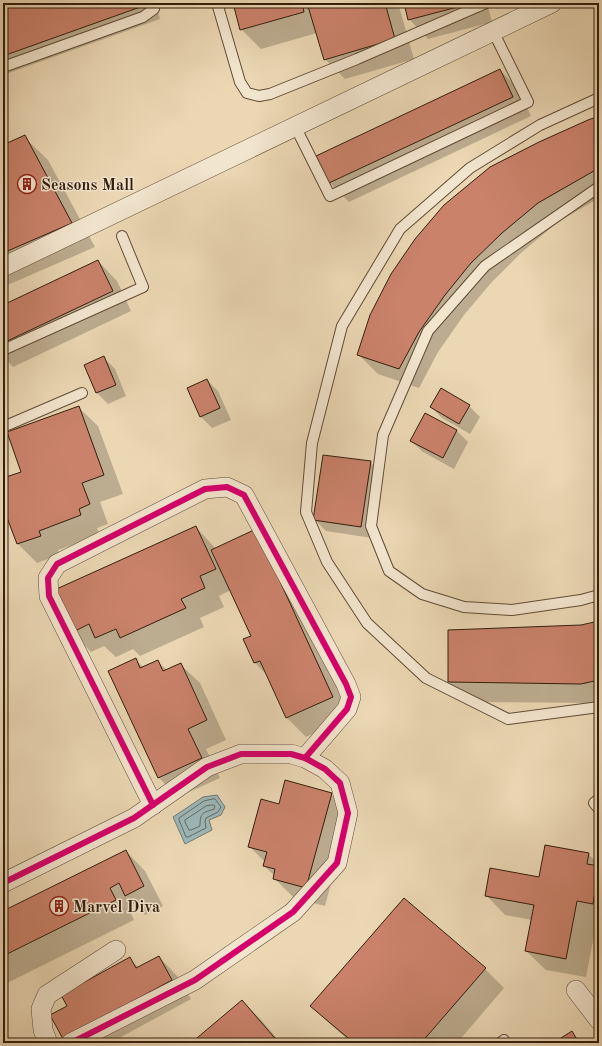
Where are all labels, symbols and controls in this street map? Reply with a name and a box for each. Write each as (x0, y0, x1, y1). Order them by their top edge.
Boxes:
building icon: Seasons Mall (16, 173, 38, 195)
place label: Seasons Mall (41, 178, 134, 194)
building icon: Marvel Diva (48, 895, 70, 917)
place label: Marvel Diva (73, 900, 160, 916)

